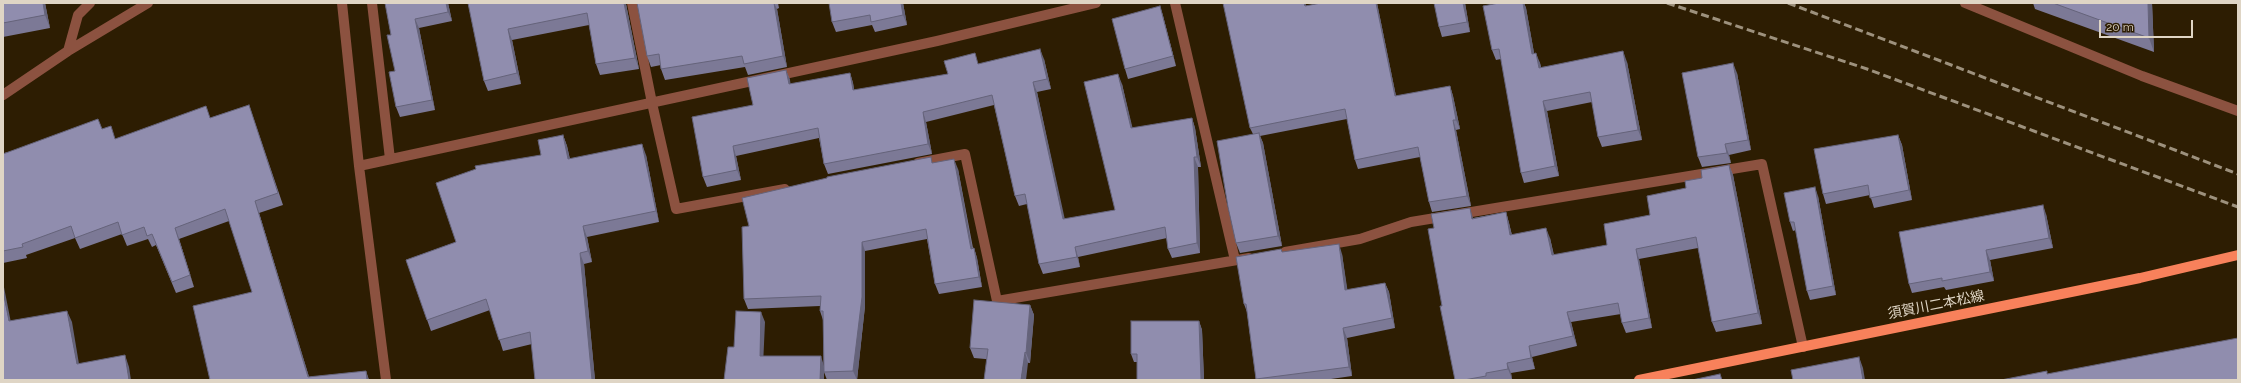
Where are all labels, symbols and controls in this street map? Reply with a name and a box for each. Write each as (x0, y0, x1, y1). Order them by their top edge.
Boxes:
scale bar (2101, 12, 2195, 38)
text: 20 m (2106, 20, 2134, 34)
street label: 須賀川二本松線 (1886, 287, 1986, 323)

